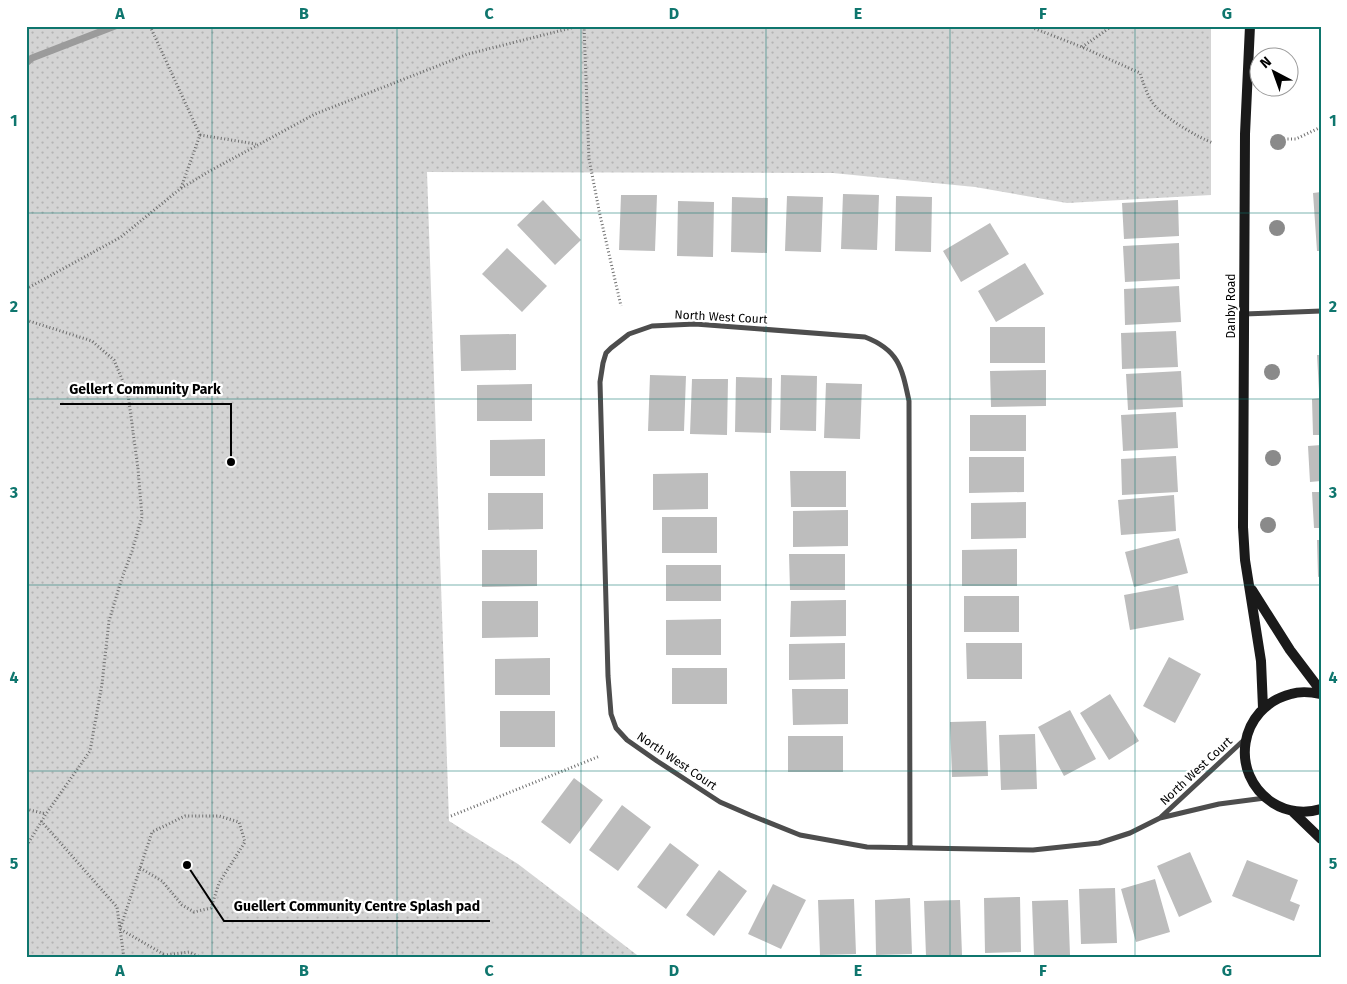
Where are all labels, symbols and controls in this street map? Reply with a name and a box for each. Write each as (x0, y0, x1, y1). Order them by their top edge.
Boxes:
text: A (114, 4, 125, 23)
text: B (299, 4, 309, 23)
text: C (484, 4, 494, 23)
text: D (669, 4, 679, 23)
text: E (854, 4, 862, 23)
text: F (1039, 4, 1047, 23)
text: G (1222, 4, 1232, 23)
north arrow (1250, 48, 1300, 98)
text: N (1257, 53, 1275, 72)
text: 1 (10, 111, 18, 130)
text: 1 (1329, 111, 1337, 130)
street label: Danby Road (1224, 273, 1238, 339)
text: 2 (10, 297, 18, 316)
text: 2 (1329, 297, 1337, 316)
street label: North West Court (674, 308, 769, 326)
callout: Gellert Community Park (60, 375, 231, 404)
text: Gellert Community Park (69, 381, 221, 398)
text: 3 (9, 483, 18, 502)
text: 3 (1328, 483, 1337, 502)
text: 4 (9, 668, 19, 687)
text: 4 (1328, 668, 1338, 687)
street label: North West Court (634, 729, 720, 793)
street label: North West Court (1157, 734, 1235, 808)
text: 5 (10, 854, 19, 873)
text: 5 (1329, 854, 1338, 873)
callout: Guellert Community Centre Splash pad (224, 892, 490, 921)
text: Guellert Community Centre Splash pad (234, 898, 480, 915)
text: A (114, 961, 125, 980)
text: B (299, 961, 309, 980)
text: C (484, 961, 494, 980)
text: D (669, 961, 679, 980)
text: E (854, 961, 862, 980)
text: F (1039, 961, 1047, 980)
text: G (1222, 961, 1232, 980)

